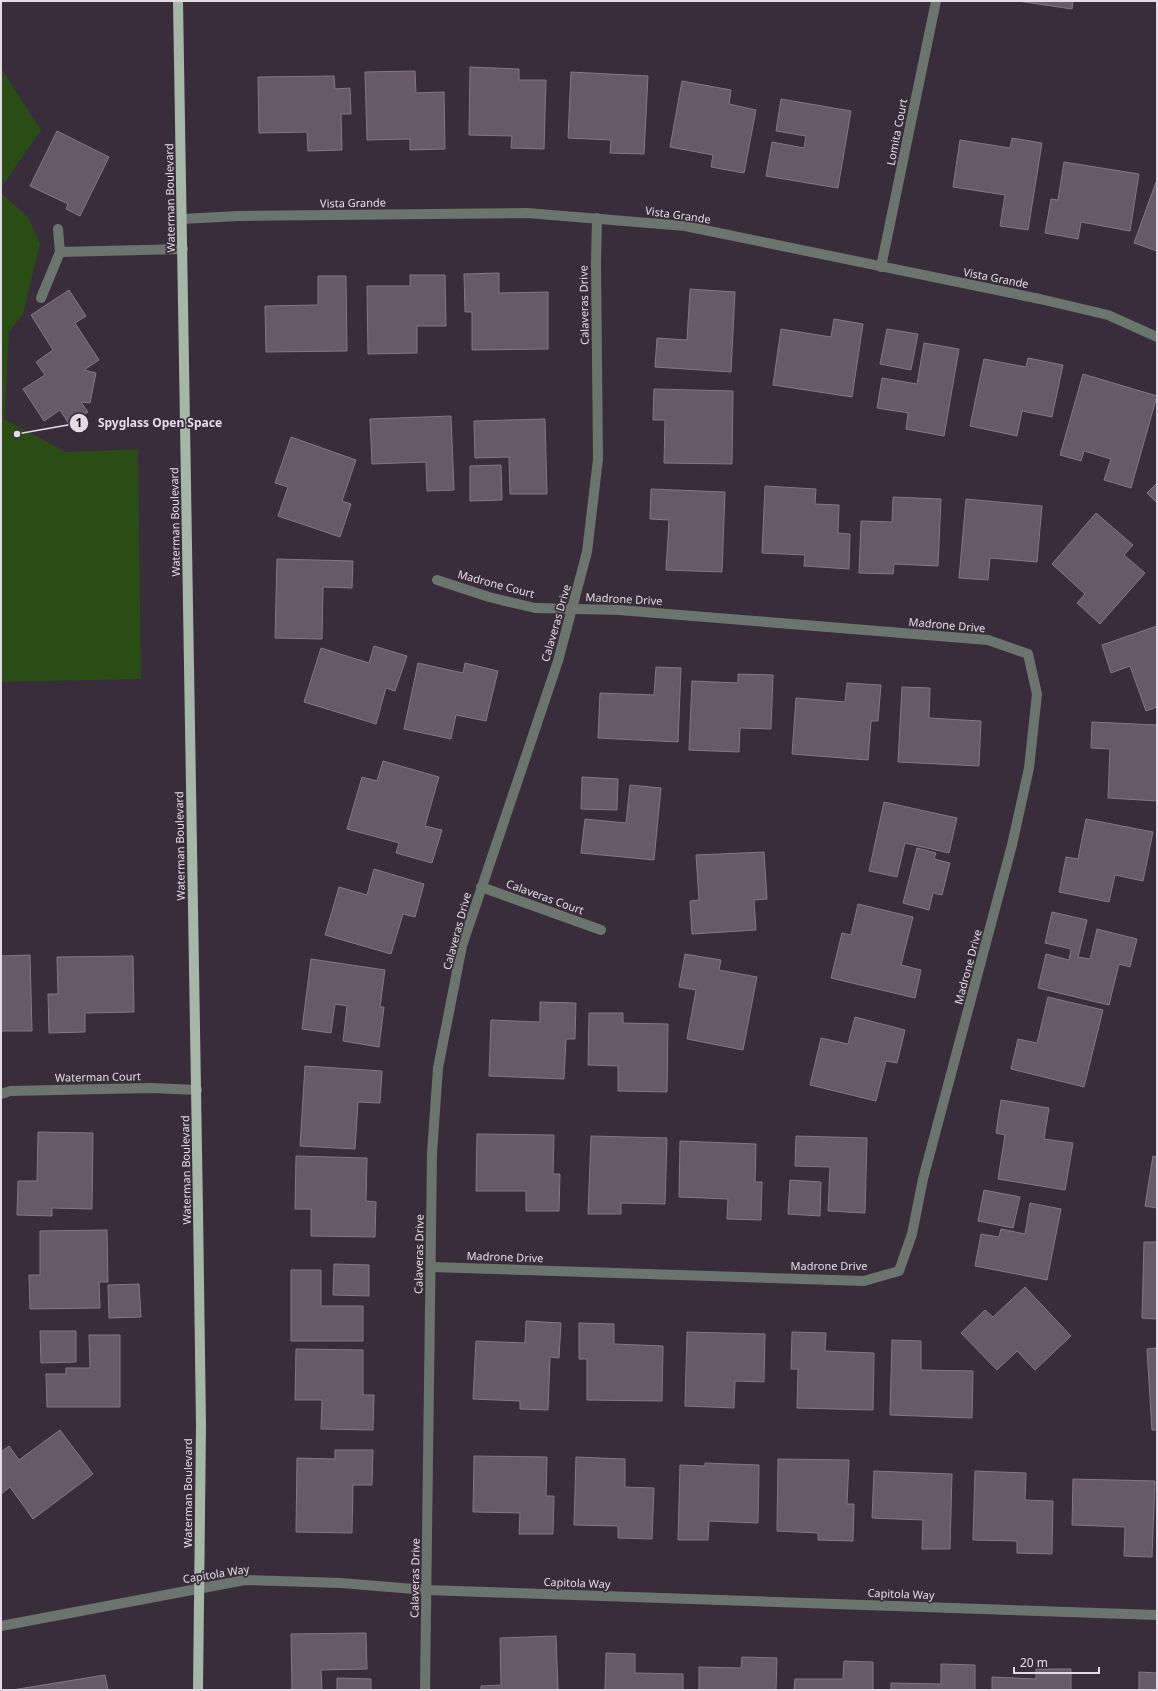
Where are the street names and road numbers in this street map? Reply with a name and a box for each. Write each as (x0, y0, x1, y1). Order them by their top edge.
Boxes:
street label: Lomita Court (883, 97, 910, 166)
street label: Waterman Boulevard (161, 143, 178, 253)
street label: Vista Grande (320, 194, 386, 211)
street label: Vista Grande (644, 202, 712, 227)
street label: Vista Grande (962, 264, 1030, 291)
street label: Calaveras Drive (575, 265, 592, 345)
street label: Waterman Boulevard (166, 467, 183, 577)
street label: Madrone Court (456, 566, 536, 601)
street label: Calaveras Drive (537, 582, 574, 663)
street label: Madrone Drive (585, 589, 663, 608)
street label: Madrone Drive (908, 614, 986, 635)
street label: Waterman Boulevard (171, 791, 188, 901)
street label: Calaveras Court (504, 876, 586, 918)
street label: Calaveras Drive (439, 890, 474, 971)
street label: Madrone Drive (950, 928, 985, 1006)
street label: Waterman Court (55, 1068, 141, 1085)
street label: Waterman Boulevard (177, 1115, 194, 1225)
street label: Calaveras Drive (410, 1214, 427, 1294)
street label: Madrone Drive (466, 1248, 544, 1265)
street label: Madrone Drive (791, 1258, 867, 1273)
street label: Waterman Boulevard (180, 1438, 195, 1548)
street label: Calaveras Drive (406, 1538, 423, 1618)
street label: Capitola Way (182, 1561, 251, 1586)
street label: Capitola Way (543, 1574, 611, 1591)
street label: Capitola Way (867, 1585, 935, 1602)

